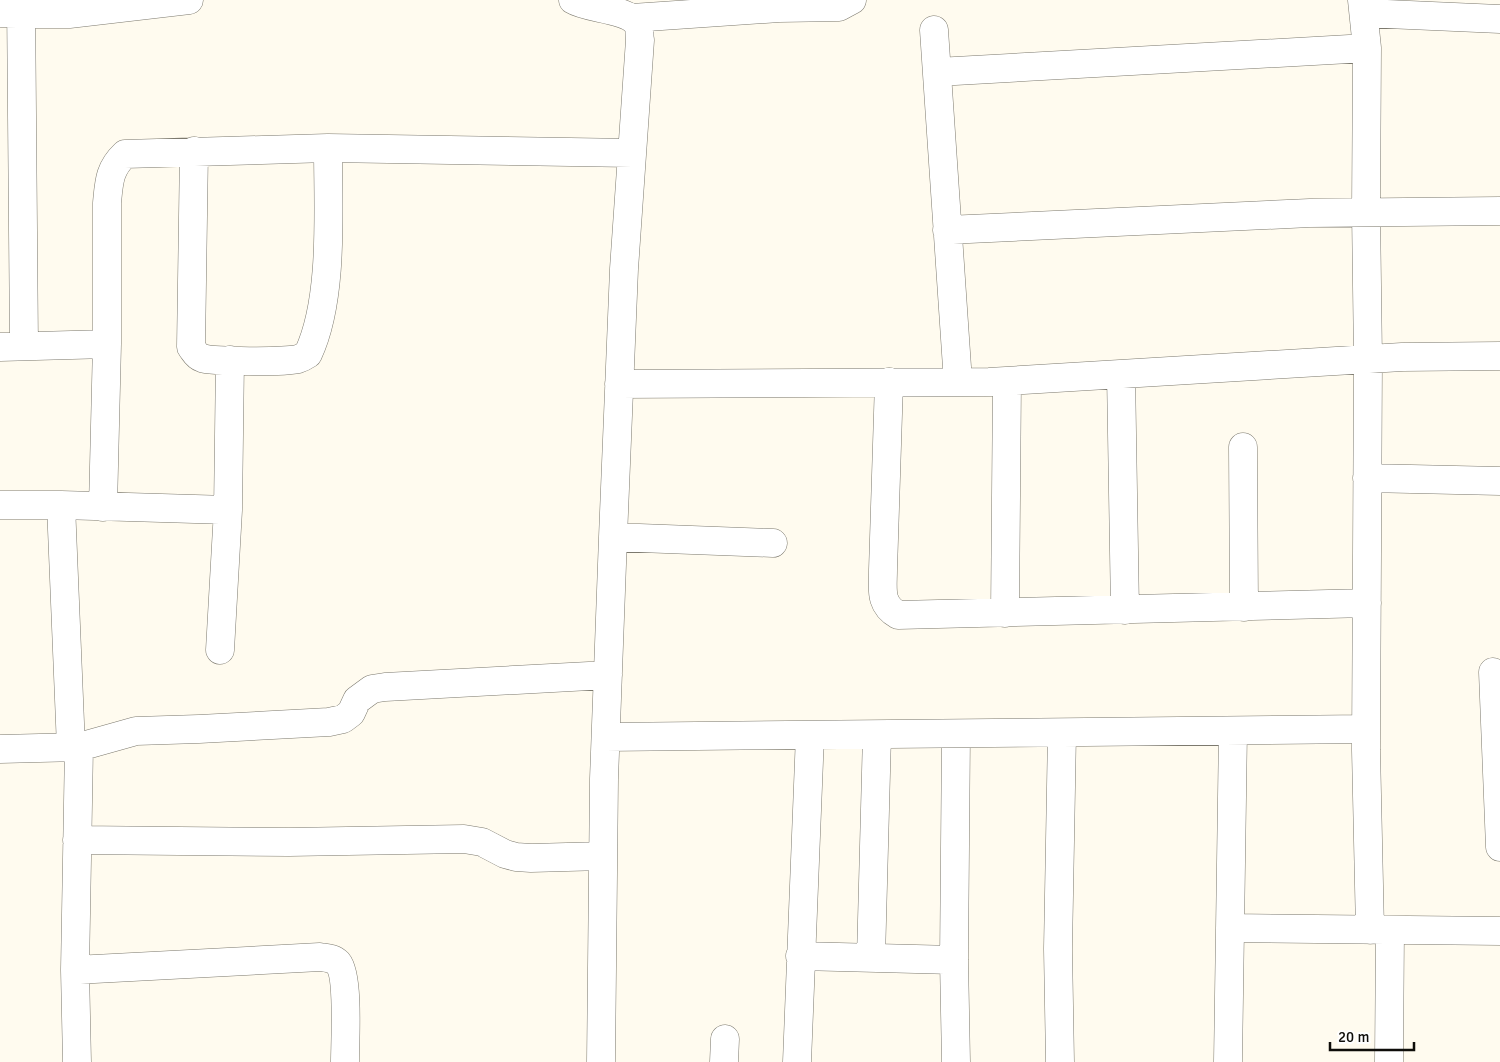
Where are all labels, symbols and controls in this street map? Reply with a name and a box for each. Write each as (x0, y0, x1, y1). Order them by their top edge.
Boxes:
scale bar (1330, 1020, 1414, 1052)
text: 20 m (1338, 1028, 1369, 1046)

